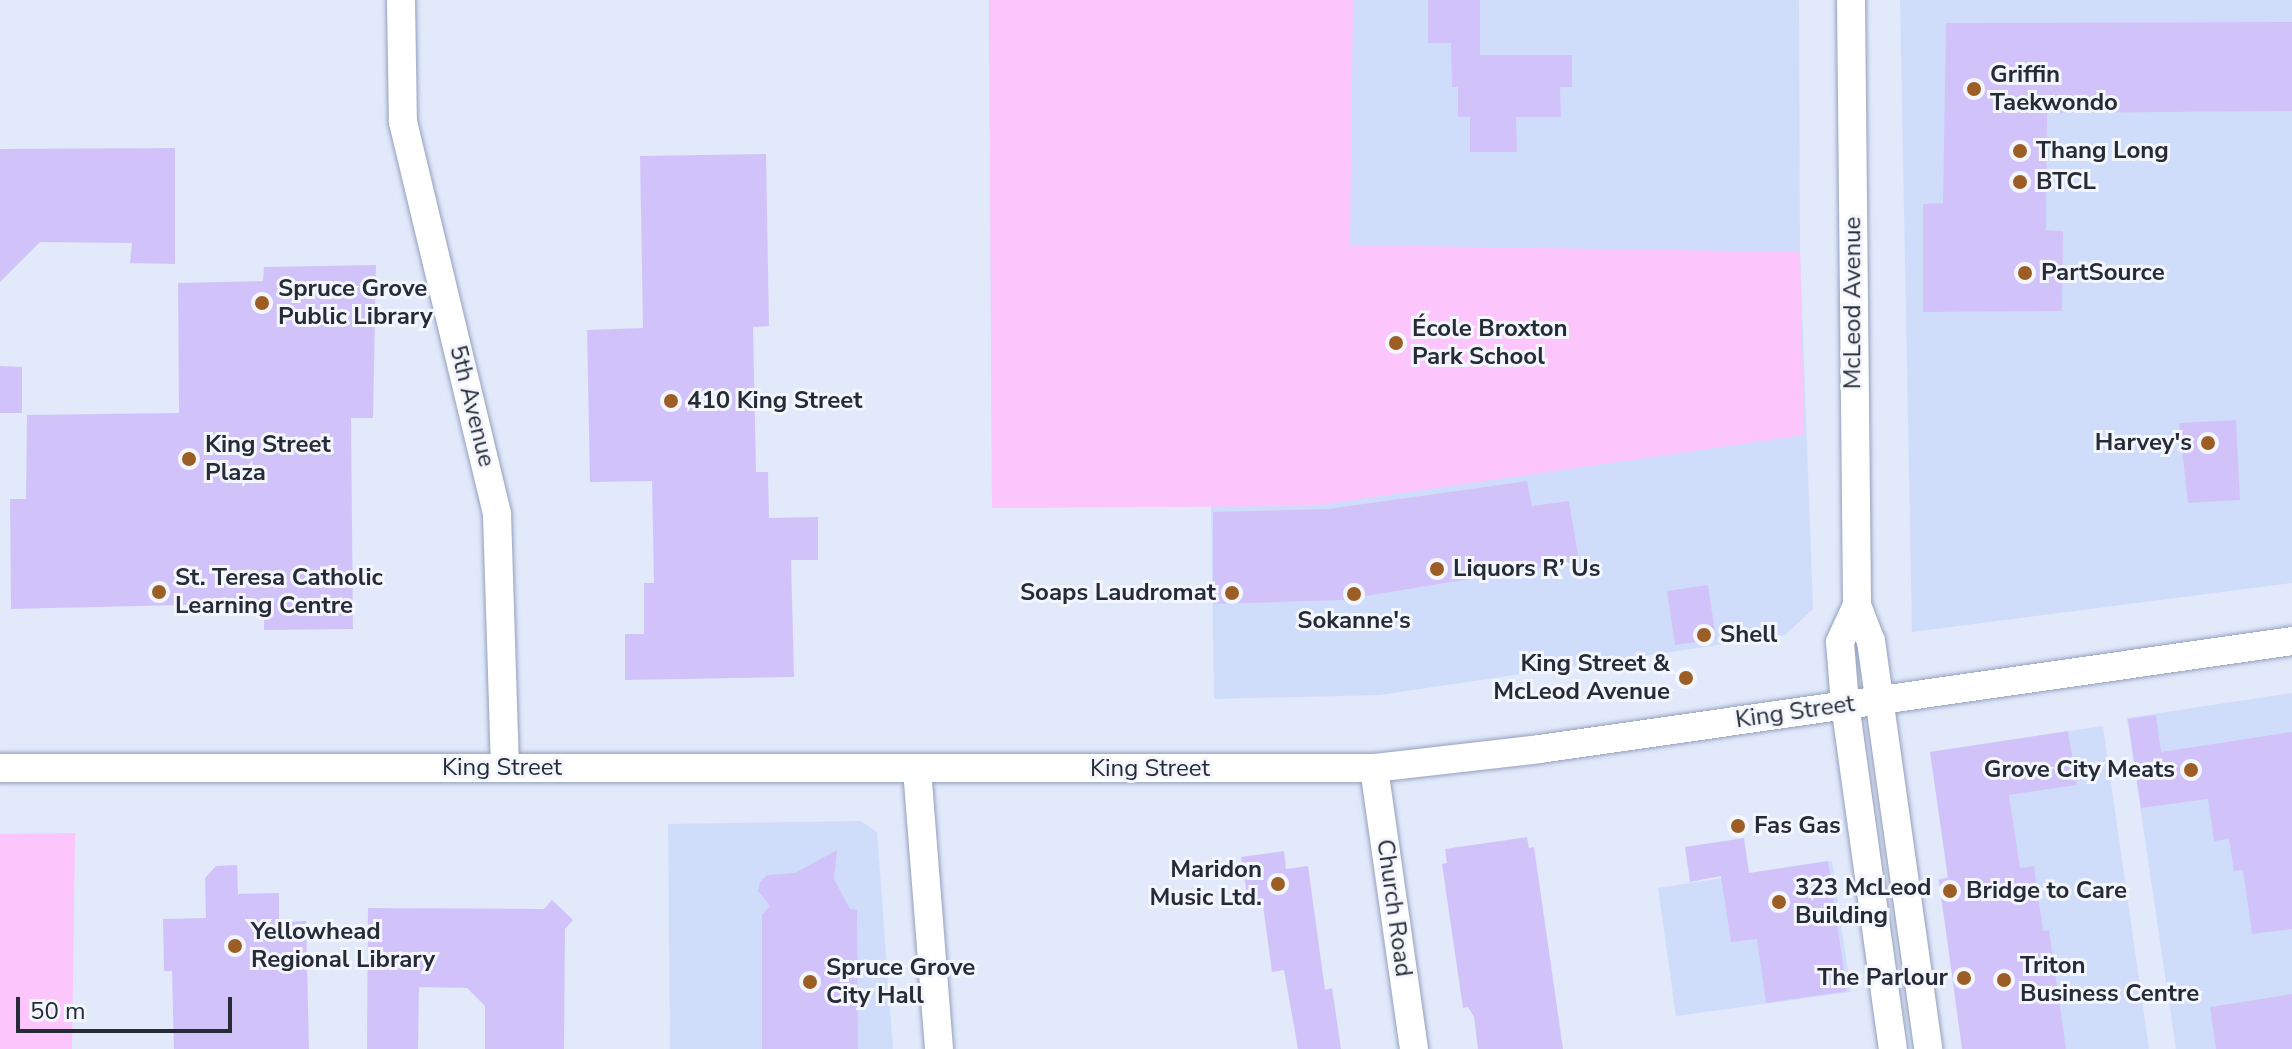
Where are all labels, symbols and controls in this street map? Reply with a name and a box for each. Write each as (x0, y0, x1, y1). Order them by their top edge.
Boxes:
place label: Griffin Taekwondo (1990, 61, 2118, 117)
marker: Griffin Taekwondo (1965, 80, 1983, 98)
place label: Thang Long (2036, 137, 2169, 165)
marker: Thang Long (2011, 142, 2029, 160)
place label: BTCL (2036, 168, 2096, 196)
marker: BTCL (2011, 173, 2029, 191)
street label: McLeod Avenue (1839, 217, 1867, 389)
place label: PartSource (2041, 259, 2165, 287)
marker: PartSource (2016, 264, 2034, 282)
place label: Spruce Grove Public Library (278, 275, 433, 331)
marker: Spruce Grove Public Library (253, 294, 271, 312)
place label: École Broxton Park School (1412, 315, 1567, 371)
marker: École Broxton Park School (1387, 334, 1405, 352)
street label: 5th Avenue (443, 342, 501, 470)
place label: 410 King Street (687, 387, 862, 415)
marker: 410 King Street (662, 392, 680, 410)
place label: Harvey's (2095, 429, 2192, 457)
place label: King Street Plaza (205, 431, 331, 487)
marker: Harvey's (2199, 434, 2217, 452)
marker: King Street Plaza (180, 450, 198, 468)
place label: Liquors R’ Us (1453, 555, 1601, 583)
marker: Liquors R’ Us (1428, 560, 1446, 578)
place label: St. Teresa Catholic Learning Centre (175, 564, 383, 620)
place label: Soaps Laudromat (1020, 579, 1216, 607)
marker: St. Teresa Catholic Learning Centre (150, 583, 168, 601)
marker: Soaps Laudromat (1223, 584, 1241, 602)
marker: Sokanne's (1345, 585, 1363, 603)
place label: Sokanne's (1297, 607, 1411, 635)
place label: Shell (1720, 621, 1778, 649)
marker: Shell (1695, 626, 1713, 644)
place label: King Street & McLeod Avenue (1493, 650, 1670, 706)
marker: King Street & McLeod Avenue (1677, 669, 1695, 687)
street label: King Street (1734, 689, 1856, 735)
street label: King Street (442, 754, 562, 782)
street label: King Street (1090, 755, 1210, 783)
place label: Grove City Meats (1984, 756, 2175, 784)
marker: Grove City Meats (2182, 761, 2200, 779)
place label: Fas Gas (1754, 812, 1841, 840)
marker: Fas Gas (1729, 817, 1747, 835)
street label: Church Road (1370, 837, 1418, 979)
place label: Maridon Music Ltd. (1149, 856, 1262, 912)
place label: 323 McLeod Building (1795, 874, 1931, 930)
marker: Maridon Music Ltd. (1269, 875, 1287, 893)
place label: Bridge to Care (1966, 877, 2127, 905)
marker: Bridge to Care (1941, 882, 1959, 900)
marker: 323 McLeod Building (1770, 893, 1788, 911)
place label: Yellowhead Regional Library (251, 918, 435, 974)
marker: Yellowhead Regional Library (226, 937, 244, 955)
place label: Triton Business Centre (2020, 952, 2199, 1008)
place label: Spruce Grove City Hall (826, 954, 975, 1010)
place label: The Parlour (1817, 964, 1948, 992)
marker: The Parlour (1955, 969, 1973, 987)
marker: Triton Business Centre (1995, 971, 2013, 989)
marker: Spruce Grove City Hall (801, 973, 819, 991)
scale bar (20, 981, 236, 1031)
text: 50 m (30, 995, 86, 1027)

